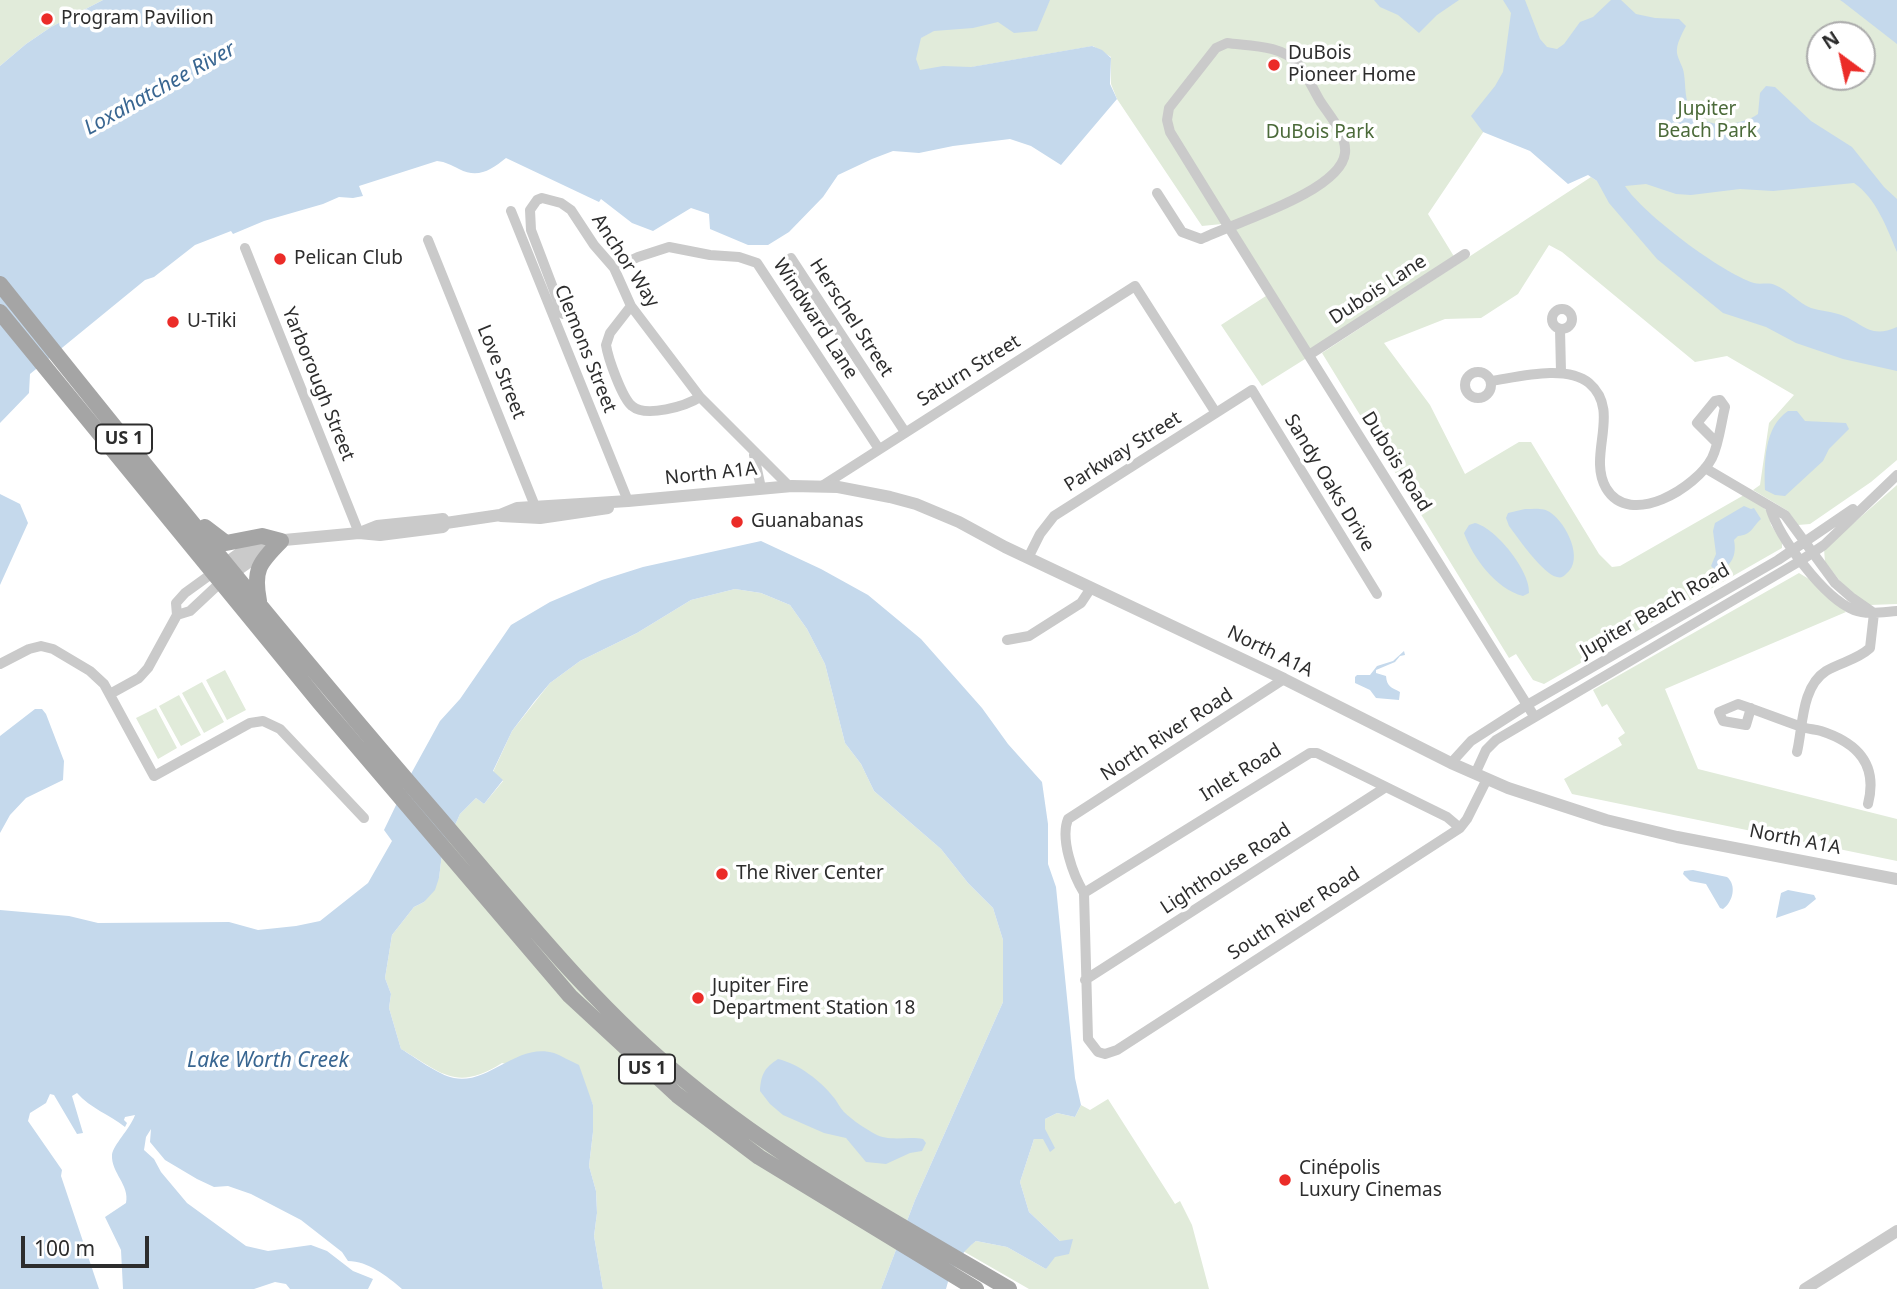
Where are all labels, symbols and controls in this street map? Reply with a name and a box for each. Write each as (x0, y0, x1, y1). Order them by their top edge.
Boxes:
place label: Program Pavilion (61, 8, 214, 30)
marker: Program Pavilion (39, 11, 55, 27)
north arrow (1806, 21, 1876, 91)
text: N (1817, 25, 1844, 55)
water label: Loxahatchee River (80, 37, 240, 141)
place label: DuBois Pioneer Home (1288, 43, 1416, 87)
marker: DuBois Pioneer Home (1266, 57, 1282, 73)
park label: Jupiter Beach Park (1657, 99, 1757, 143)
park label: DuBois Park (1266, 122, 1374, 144)
street label: Anchor Way (586, 210, 664, 312)
place label: Pelican Club (294, 248, 403, 270)
street label: Dubois Lane (1325, 250, 1431, 330)
marker: Pelican Club (272, 251, 288, 267)
street label: Windward Lane (768, 255, 862, 383)
street label: Herschel Street (804, 255, 898, 381)
street label: Clemons Street (549, 282, 621, 416)
street label: Yarborough Street (277, 304, 359, 464)
place label: U-Tiki (187, 311, 237, 333)
marker: U-Tiki (165, 314, 181, 330)
street label: Love Street (472, 322, 530, 422)
street label: Saturn Street (913, 330, 1025, 412)
street label: Parkway Street (1060, 407, 1186, 497)
street label: Dubois Road (1356, 408, 1436, 516)
street label: Sandy Oaks Drive (1279, 410, 1379, 556)
road number: US 1 (96, 424, 152, 454)
street label: North A1A (664, 458, 758, 490)
place label: Guanabanas (751, 511, 863, 533)
marker: Guanabanas (729, 514, 745, 530)
street label: Jupiter Beach Road (1576, 559, 1734, 663)
street label: North A1A (1223, 621, 1317, 683)
street label: North River Road (1097, 684, 1237, 786)
street label: Inlet Road (1196, 739, 1286, 807)
street label: Lighthouse Road (1157, 818, 1295, 920)
street label: North A1A (1747, 820, 1843, 860)
place label: The River Center (736, 863, 884, 885)
street label: South River Road (1224, 863, 1364, 965)
marker: The River Center (714, 866, 730, 882)
place label: Jupiter Fire Department Station 18 (712, 976, 915, 1020)
marker: Jupiter Fire Department Station 18 (690, 990, 706, 1006)
water label: Lake Worth Creek (187, 1048, 349, 1074)
road number: US 1 (619, 1054, 675, 1084)
place label: Cinépolis Luxury Cinemas (1299, 1158, 1442, 1202)
marker: Cinépolis Luxury Cinemas (1277, 1172, 1293, 1188)
scale bar (24, 1222, 152, 1266)
text: 100 m (34, 1234, 95, 1262)

